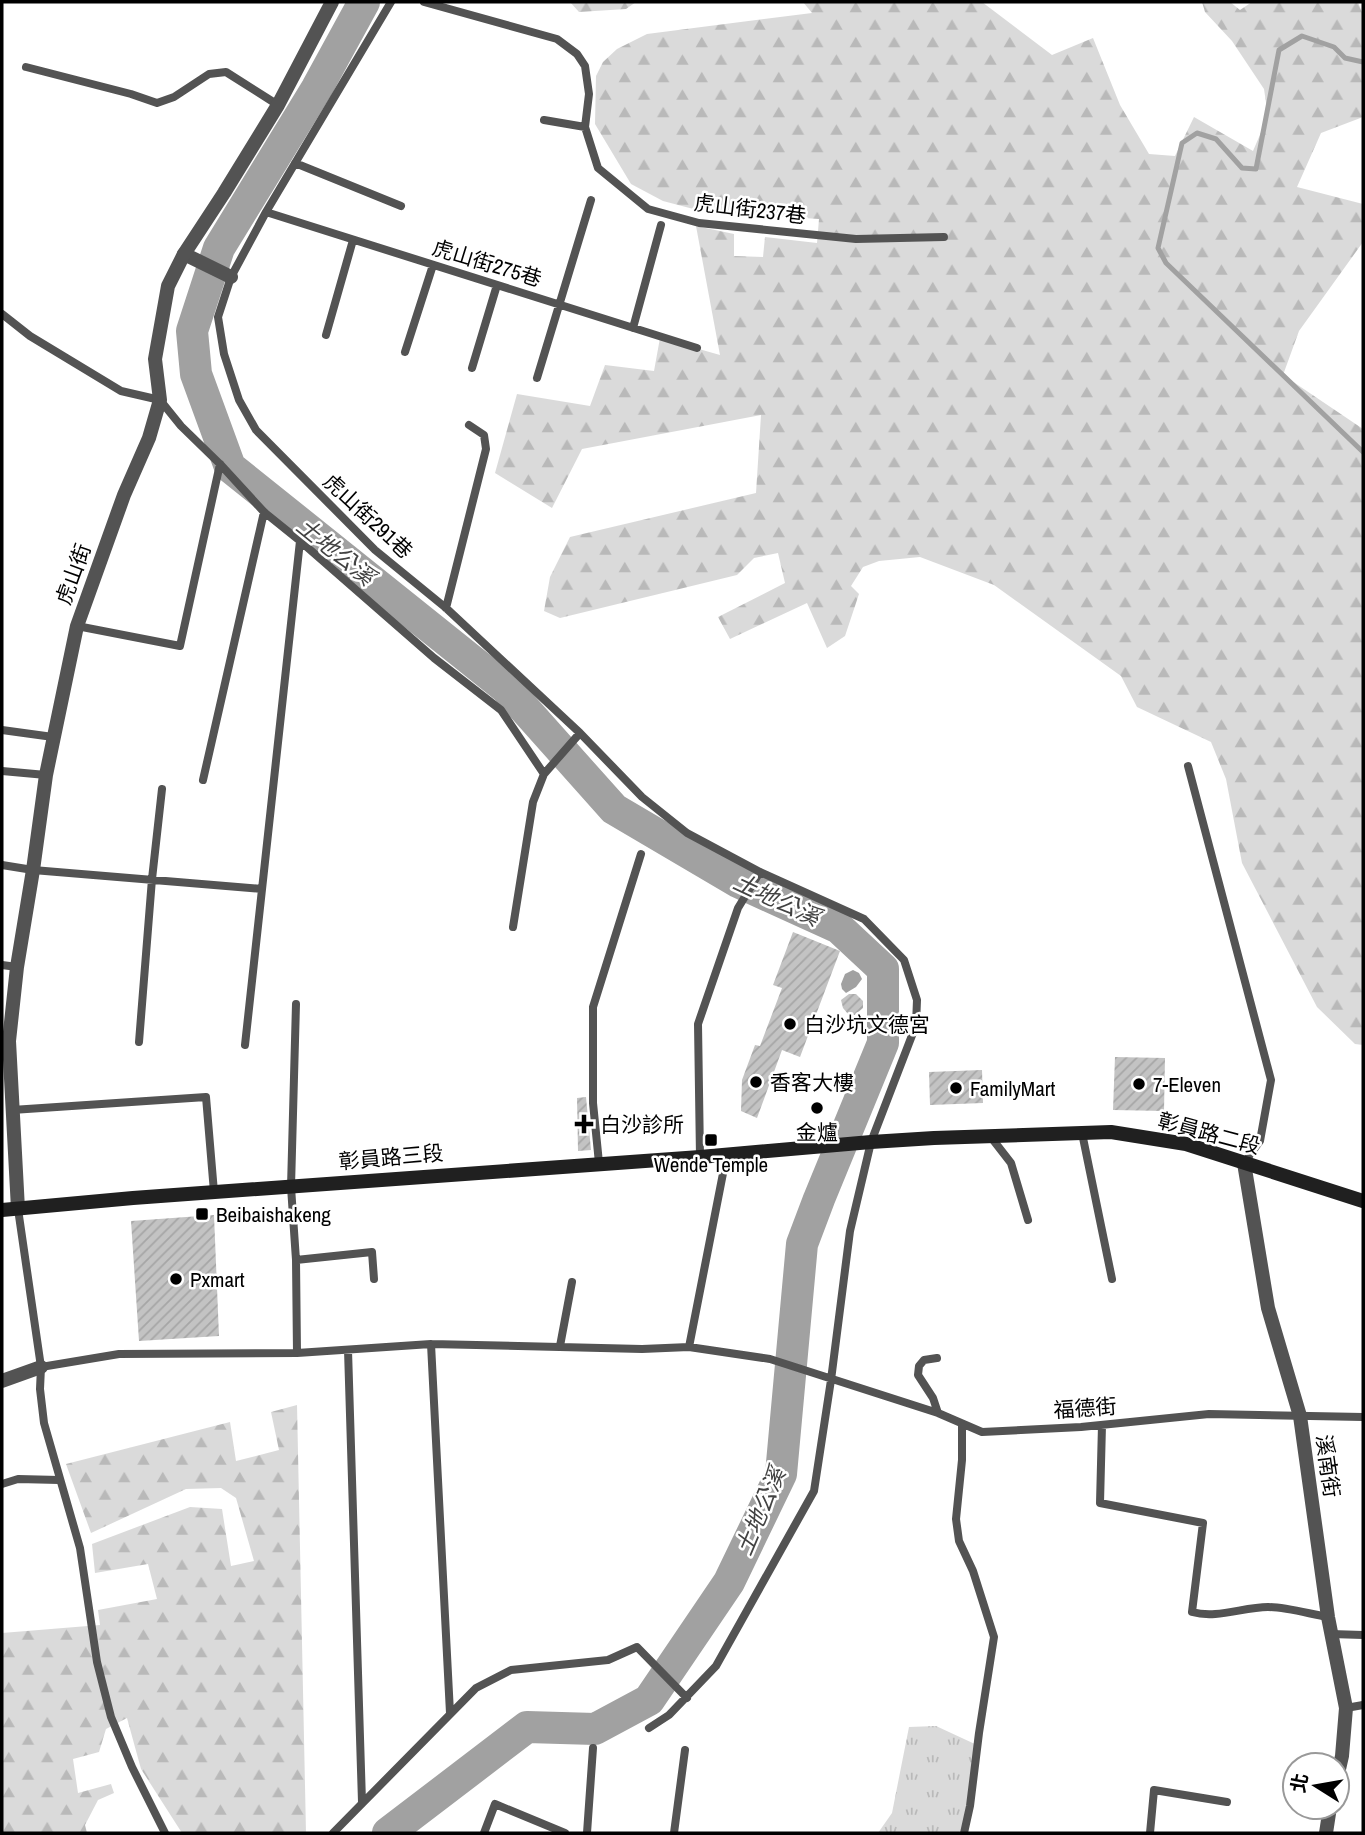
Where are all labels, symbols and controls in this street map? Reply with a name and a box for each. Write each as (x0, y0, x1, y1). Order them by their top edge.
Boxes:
street label: 虎山街237巷 (692, 188, 808, 230)
street label: 虎山街275巷 (429, 233, 545, 293)
street label: 虎山街291巷 (317, 467, 419, 565)
water label: 土地公溪 (290, 510, 384, 594)
street label: 虎山街 (49, 539, 97, 609)
water label: 土地公溪 (729, 866, 828, 934)
place label: 白沙坑文德宮 (804, 1010, 930, 1039)
marker: 白沙坑文德宮 (782, 1016, 798, 1032)
place label: 香客大樓 (770, 1068, 854, 1097)
place label: 7-Eleven (1153, 1070, 1221, 1099)
marker: 香客大樓 (748, 1074, 764, 1090)
place label: FamilyMart (970, 1074, 1055, 1103)
marker: 7-Eleven (1131, 1076, 1147, 1092)
marker: FamilyMart (948, 1080, 964, 1096)
marker: 金爐 (809, 1100, 825, 1116)
street label: 彰員路二段 (1155, 1105, 1263, 1161)
place label: 白沙診所 (600, 1110, 684, 1139)
marker: 白沙診所 (574, 1114, 594, 1134)
place label: 金爐 (796, 1118, 838, 1147)
marker: Wende Temple (703, 1132, 719, 1148)
street label: 彰員路三段 (337, 1138, 445, 1176)
place label: Wende Temple (654, 1150, 768, 1179)
place label: Beibaishakeng (216, 1200, 331, 1229)
marker: Beibaishakeng (194, 1206, 210, 1222)
place label: Pxmart (190, 1265, 245, 1294)
marker: Pxmart (168, 1271, 184, 1287)
street label: 福德街 (1053, 1391, 1117, 1425)
street label: 溪南街 (1309, 1433, 1347, 1499)
water label: 土地公溪 (728, 1460, 793, 1559)
north arrow (1281, 1751, 1351, 1821)
text: 北 (1285, 1771, 1314, 1795)

